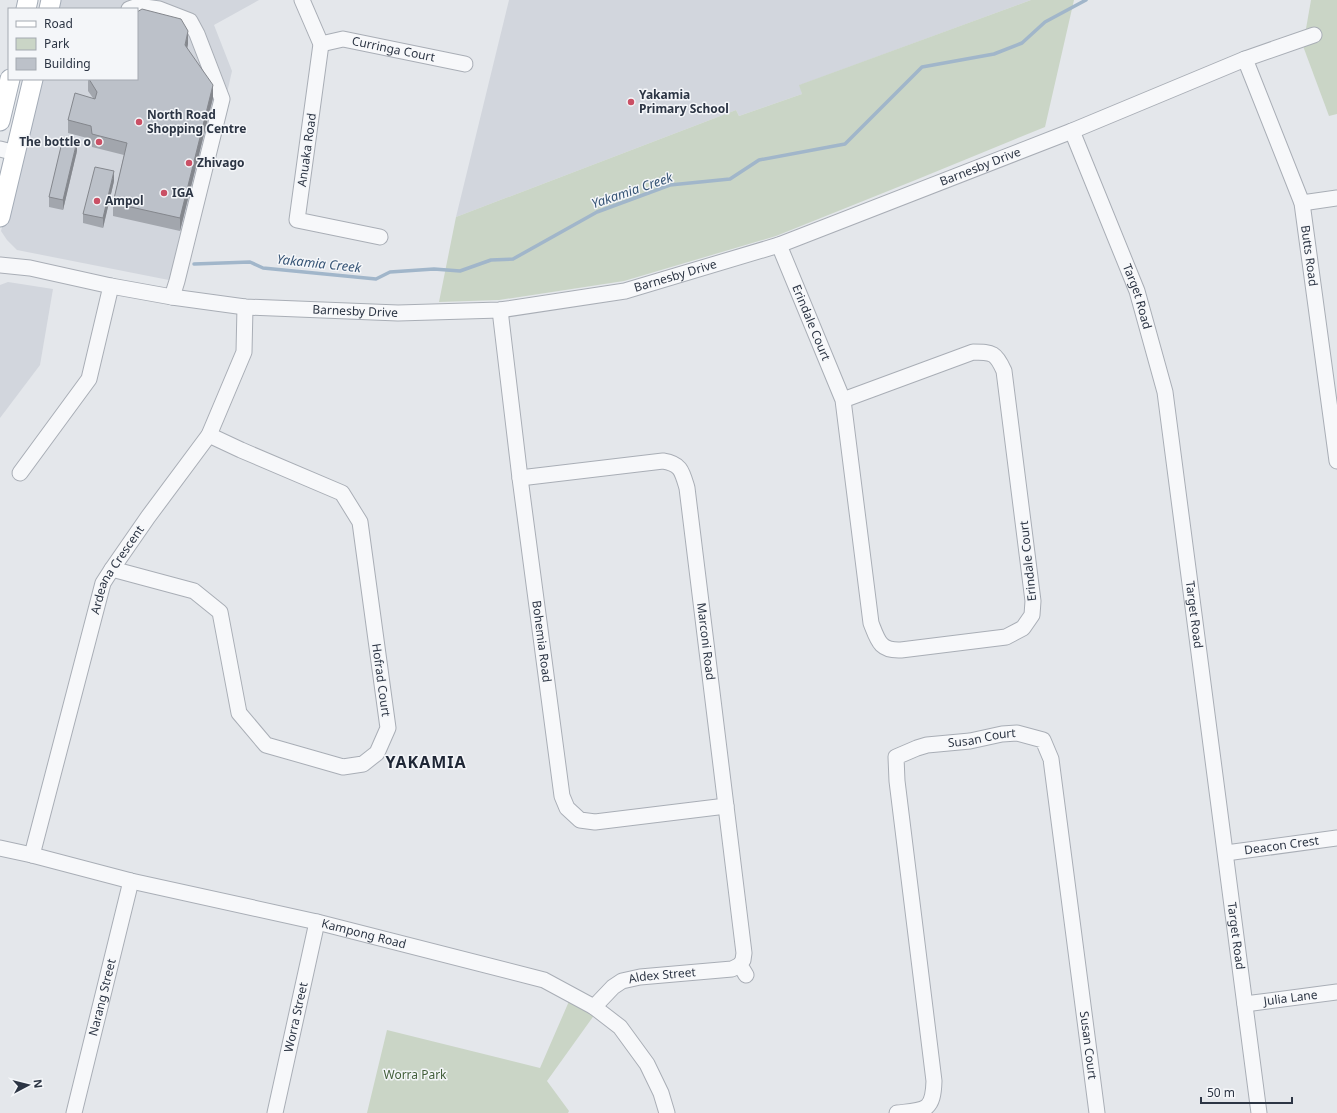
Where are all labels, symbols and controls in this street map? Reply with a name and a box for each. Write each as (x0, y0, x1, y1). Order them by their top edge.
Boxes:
legend (8, 8, 138, 80)
text: Road (44, 15, 73, 32)
street label: Curringa Court (350, 32, 437, 66)
text: Park (44, 35, 70, 52)
text: Building (44, 55, 91, 72)
place label: Yakamia Primary School (639, 86, 729, 117)
marker: Yakamia Primary School (626, 97, 636, 107)
place label: North Road Shopping Centre (147, 106, 246, 137)
street label: Anuaka Road (293, 112, 320, 188)
marker: North Road Shopping Centre (134, 117, 144, 127)
place label: The bottle o (19, 133, 91, 150)
marker: The bottle o (94, 137, 104, 147)
street label: Barnesby Drive (937, 143, 1023, 190)
place label: Zhivago (197, 154, 244, 171)
marker: Zhivago (184, 158, 194, 168)
water label: Yakamia Creek (589, 168, 675, 212)
place label: IGA (172, 184, 194, 201)
marker: IGA (159, 188, 169, 198)
place label: Ampol (105, 192, 144, 209)
marker: Ampol (92, 196, 102, 206)
street label: Butts Road (1297, 224, 1322, 287)
water label: Yakamia Creek (276, 250, 363, 276)
street label: Barnesby Drive (632, 255, 719, 296)
street label: Target Road (1119, 261, 1156, 331)
street label: Erindale Court (788, 282, 835, 364)
street label: Barnesby Drive (312, 301, 398, 321)
street label: Erindale Court (1015, 519, 1040, 602)
street label: Ardeana Crescent (86, 521, 148, 616)
street label: Target Road (1182, 580, 1207, 649)
street label: Bohemia Road (528, 599, 556, 683)
street label: Marconi Road (693, 602, 719, 681)
street label: Hofrad Court (368, 642, 395, 718)
street label: Susan Court (947, 724, 1017, 751)
district label: YAKAMIA (385, 751, 467, 773)
street label: Deacon Crest (1243, 831, 1320, 858)
street label: Target Road (1224, 901, 1249, 971)
street label: Kampong Road (320, 915, 408, 952)
street label: Narang Street (84, 956, 120, 1038)
street label: Aldex Street (627, 963, 697, 987)
street label: Worra Street (280, 980, 312, 1054)
street label: Julia Lane (1262, 986, 1319, 1010)
street label: Susan Court (1076, 1010, 1102, 1081)
north arrow (8, 1065, 48, 1105)
park label: Worra Park (383, 1066, 447, 1083)
text: N (30, 1078, 46, 1089)
scale bar (1201, 1079, 1292, 1105)
text: 50 m (1207, 1084, 1235, 1101)

